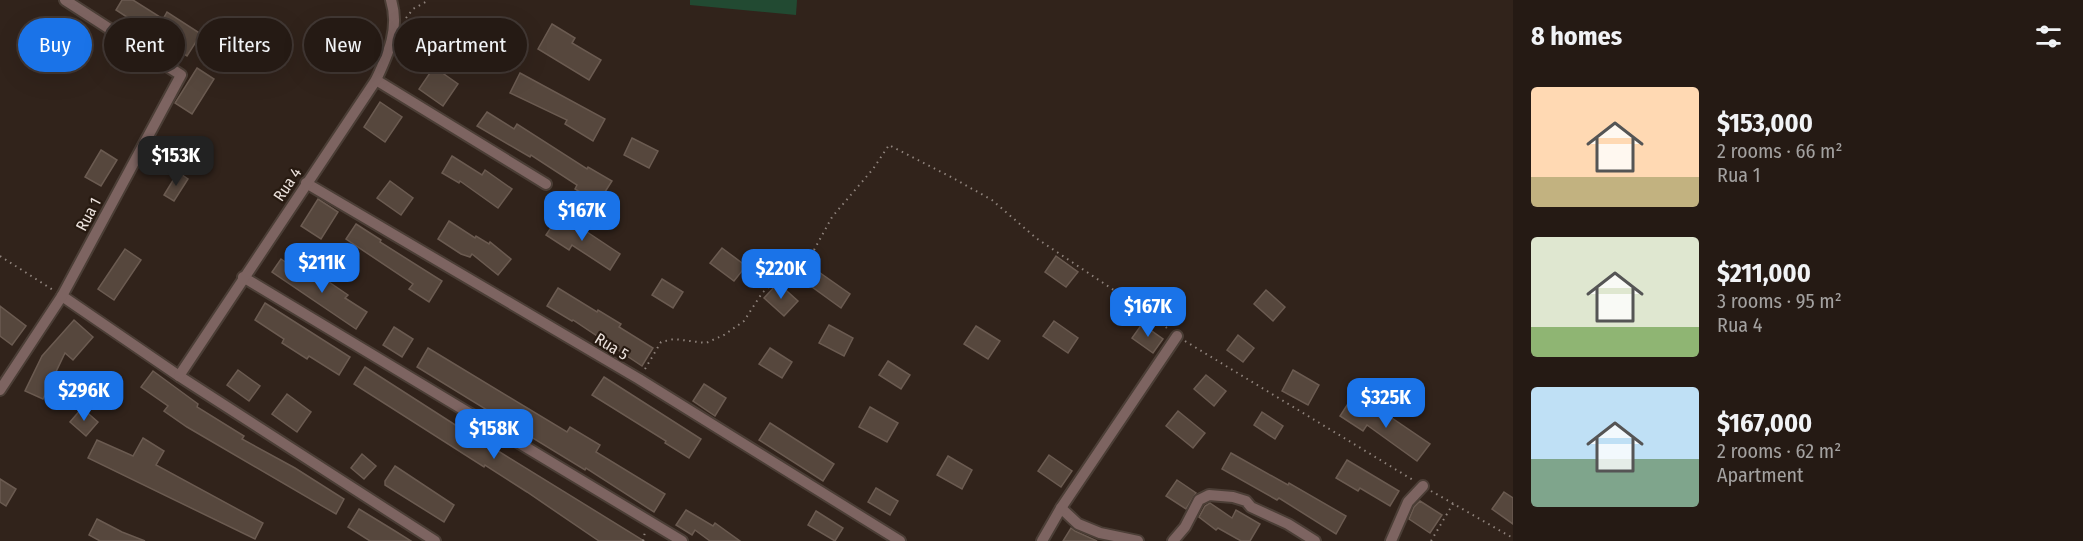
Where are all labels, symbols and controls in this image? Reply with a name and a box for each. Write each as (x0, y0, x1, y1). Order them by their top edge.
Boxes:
chip: Buy (18, 18, 92, 72)
chip: Rent (104, 18, 185, 72)
chip: Filters (197, 18, 292, 72)
chip: New (304, 18, 382, 72)
chip: Apartment (394, 18, 527, 72)
icon: filters (2032, 20, 2065, 53)
text: 8 homes (1531, 21, 1622, 52)
text: $153,000 (1717, 108, 1813, 139)
icon: home (1579, 111, 1651, 183)
pin: $153K (134, 136, 218, 187)
text: 2 rooms · 66 m² (1717, 139, 1843, 163)
text: $153K (152, 143, 200, 167)
text: Rua 1 (1717, 163, 1761, 187)
street label: Rua 4 (269, 164, 306, 205)
pin: $167K (540, 191, 624, 242)
street label: Rua 1 (72, 194, 105, 234)
text: $167K (558, 198, 606, 222)
pin: $211K (280, 243, 364, 294)
pin: $220K (739, 249, 823, 300)
text: $211K (299, 250, 345, 274)
text: $220K (756, 256, 806, 280)
text: $211,000 (1717, 258, 1811, 289)
icon: home (1579, 261, 1651, 333)
pin: $167K (1106, 287, 1190, 338)
text: 3 rooms · 95 m² (1717, 289, 1842, 313)
text: $167K (1124, 294, 1172, 318)
text: Rua 4 (1717, 313, 1763, 337)
street label: Rua 5 (591, 329, 632, 364)
pin: $296K (42, 371, 126, 422)
text: $296K (58, 378, 110, 402)
pin: $325K (1344, 378, 1428, 429)
text: $325K (1361, 385, 1411, 409)
text: $167,000 (1717, 408, 1812, 439)
pin: $158K (452, 409, 536, 460)
icon: home (1579, 411, 1651, 483)
text: $158K (469, 416, 519, 440)
text: 2 rooms · 62 m² (1717, 439, 1841, 463)
text: Apartment (1717, 463, 1804, 487)

